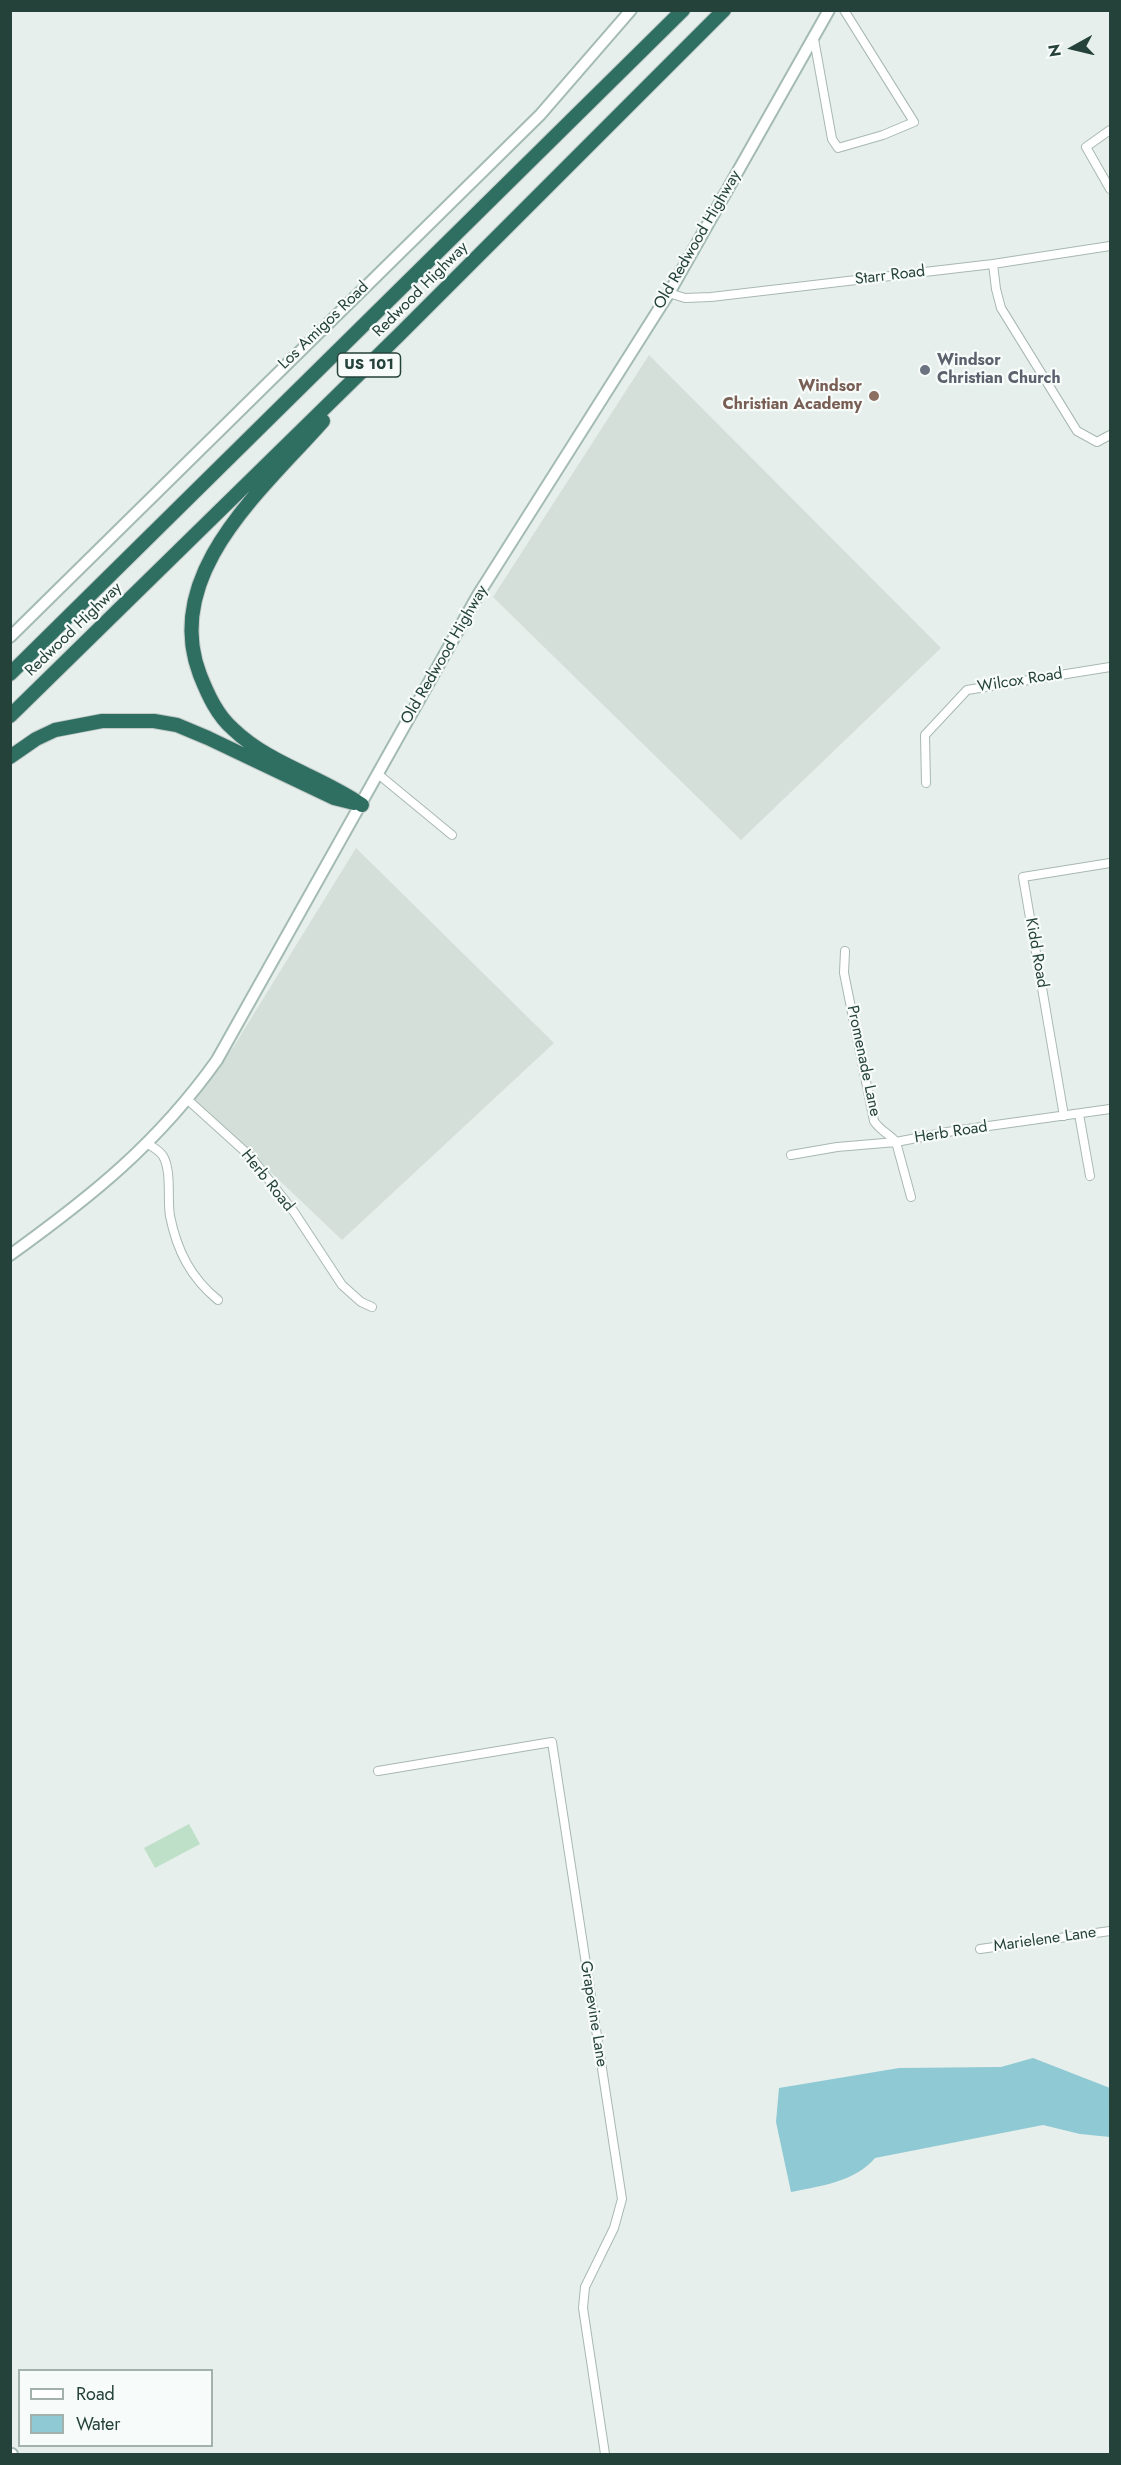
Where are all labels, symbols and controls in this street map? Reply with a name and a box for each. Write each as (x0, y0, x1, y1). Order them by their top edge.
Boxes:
north arrow (1043, 18, 1103, 78)
text: N (1042, 43, 1067, 58)
street label: Old Redwood Highway (650, 167, 746, 313)
street label: Redwood Highway (369, 238, 473, 342)
street label: Starr Road (854, 262, 926, 290)
street label: Los Amigos Road (275, 278, 373, 374)
place label: Windsor Christian Church (937, 351, 1061, 389)
road number: US 101 (338, 353, 400, 377)
marker: Windsor Christian Church (918, 363, 932, 377)
place label: Windsor Christian Academy (723, 377, 862, 415)
marker: Windsor Christian Academy (867, 389, 881, 403)
street label: Redwood Highway (22, 579, 126, 681)
street label: Old Redwood Highway (397, 582, 493, 728)
street label: Wilcox Road (976, 665, 1064, 697)
street label: Kidd Road (1020, 916, 1052, 990)
street label: Promenade Lane (842, 1004, 884, 1118)
street label: Herb Road (913, 1118, 989, 1148)
street label: Herb Road (236, 1146, 298, 1216)
street label: Marielene Lane (992, 1923, 1098, 1957)
street label: Grapevine Lane (575, 1960, 611, 2068)
legend (18, 2369, 213, 2447)
text: Road (76, 2381, 115, 2407)
text: Water (76, 2411, 120, 2437)

